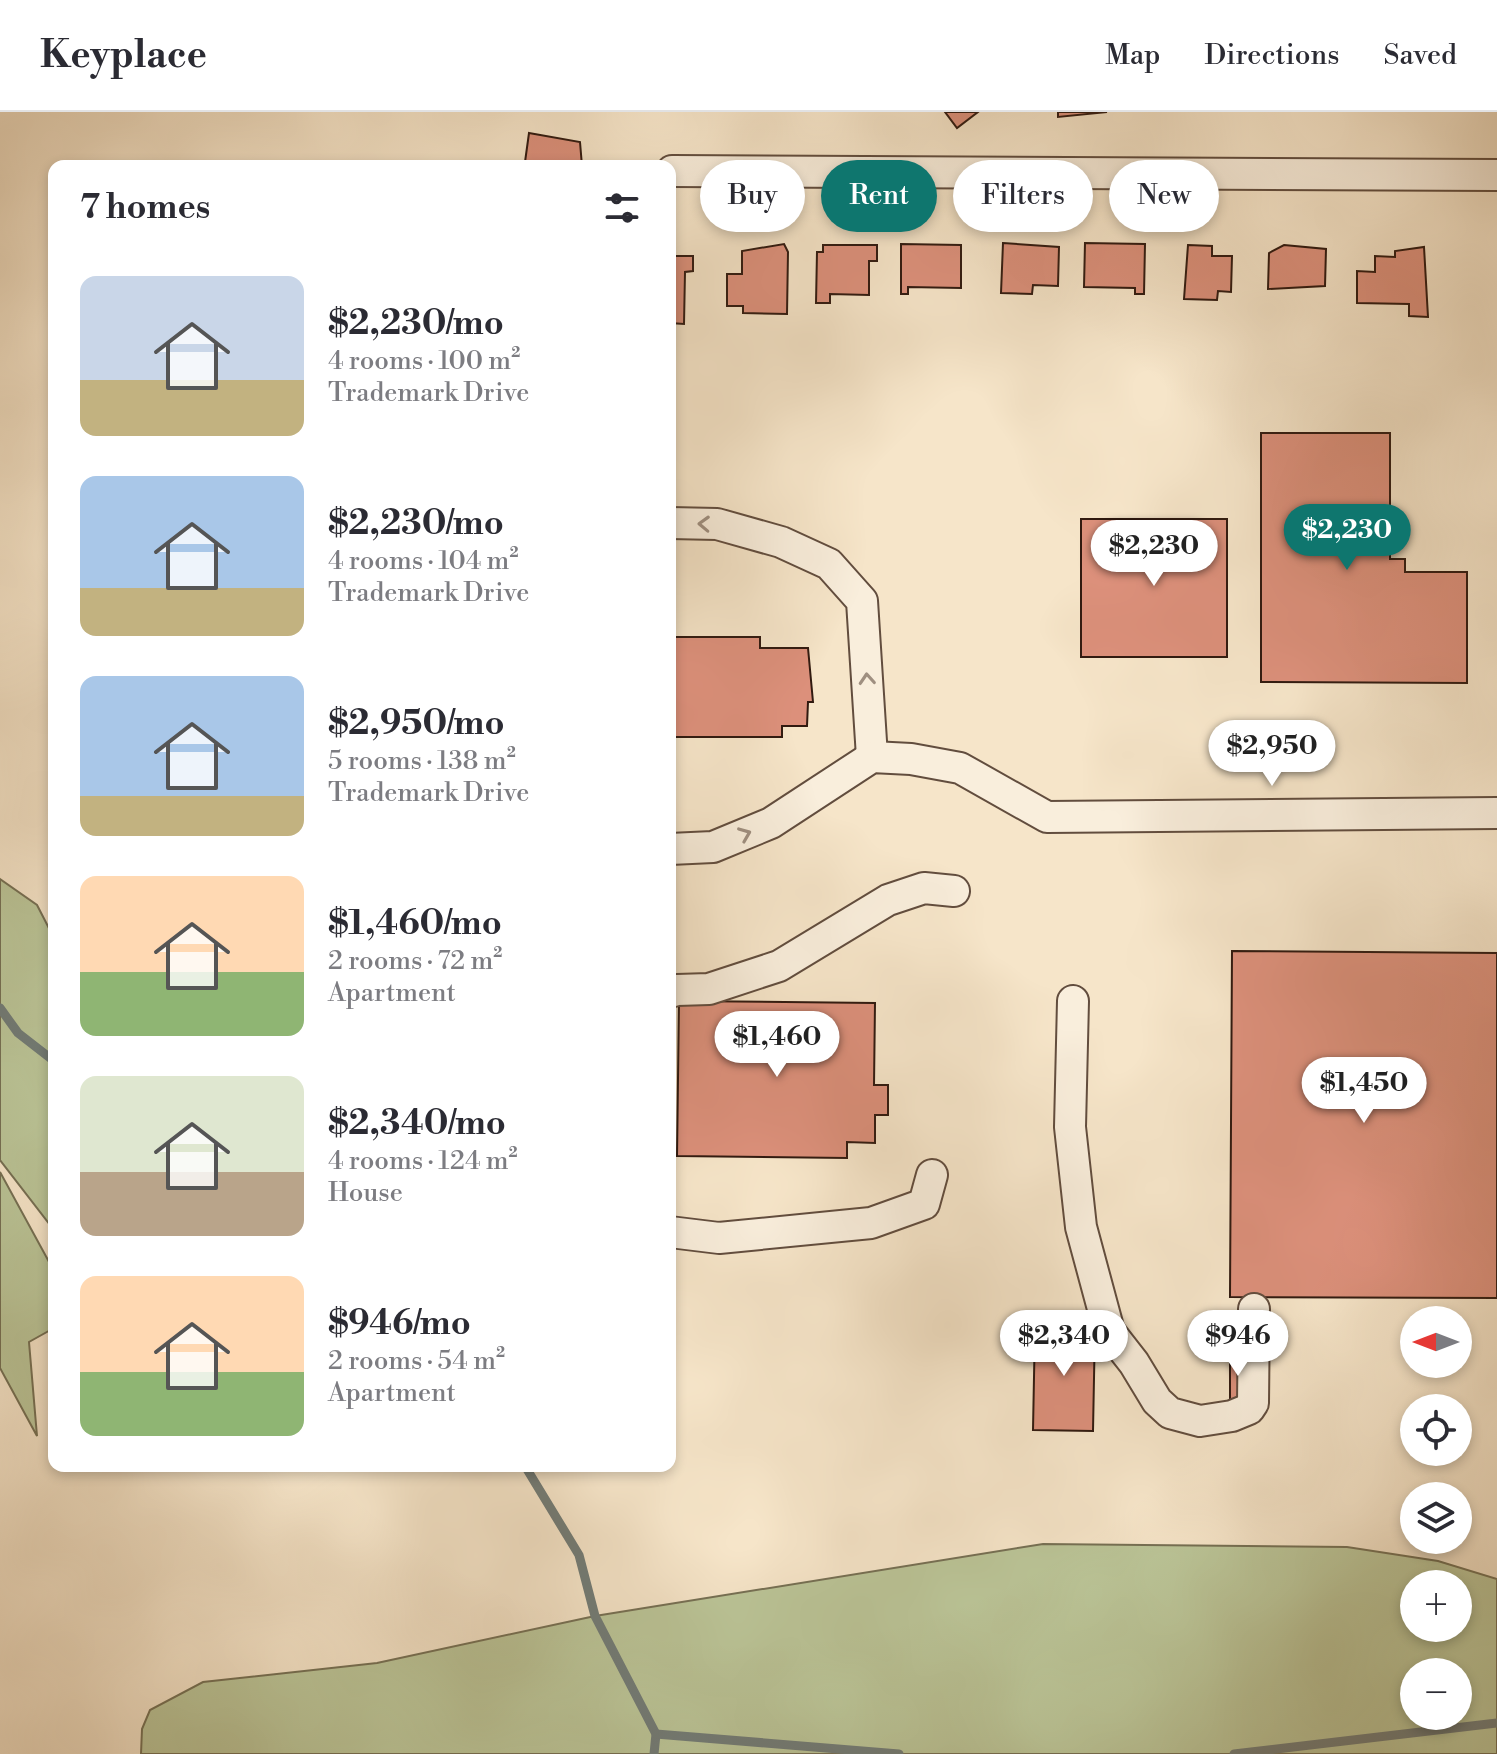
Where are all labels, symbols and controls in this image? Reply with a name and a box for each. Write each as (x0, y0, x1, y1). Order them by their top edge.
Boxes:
text: Keyplace (40, 32, 207, 79)
text: Map (1105, 38, 1160, 73)
text: Directions (1204, 38, 1339, 73)
text: Saved (1383, 38, 1457, 73)
chip: Buy (700, 160, 805, 232)
chip: Rent (821, 160, 937, 232)
chip: Filters (953, 160, 1093, 232)
chip: New (1109, 160, 1219, 232)
icon: filters (600, 186, 644, 230)
text: 7 homes (80, 187, 210, 229)
text: $2,230/mo (328, 303, 504, 345)
icon: home (144, 308, 240, 404)
text: 4 rooms · 100 m² (328, 345, 520, 377)
text: Trademark Drive (328, 377, 529, 409)
text: $2,230/mo (328, 503, 504, 545)
pin: $2,230 (1282, 504, 1412, 572)
icon: home (144, 508, 240, 604)
text: $2,230 (1302, 514, 1392, 546)
one-way arrow (697, 515, 710, 532)
pin: $2,230 (1089, 520, 1219, 588)
text: $2,230 (1109, 530, 1199, 562)
text: 4 rooms · 104 m² (328, 545, 518, 577)
text: Trademark Drive (328, 577, 529, 609)
one-way arrow (859, 672, 876, 685)
text: $2,950/mo (328, 703, 505, 745)
icon: home (144, 708, 240, 804)
pin: $2,950 (1207, 720, 1337, 788)
text: $2,950 (1226, 730, 1318, 762)
text: 5 rooms · 138 m² (328, 745, 516, 777)
text: Trademark Drive (328, 777, 529, 809)
one-way arrow (737, 827, 751, 844)
text: $1,460/mo (328, 903, 502, 945)
icon: home (144, 908, 240, 1004)
text: 2 rooms · 72 m² (328, 945, 502, 977)
text: Apartment (328, 977, 456, 1009)
pin: $1,460 (712, 1011, 842, 1079)
text: $1,460 (733, 1021, 821, 1053)
pin: $1,450 (1299, 1057, 1429, 1125)
text: $1,450 (1320, 1067, 1408, 1099)
text: $2,340/mo (328, 1103, 506, 1145)
icon: home (144, 1108, 240, 1204)
text: 4 rooms · 124 m² (328, 1145, 518, 1177)
text: House (328, 1177, 403, 1209)
text: $946/mo (328, 1303, 471, 1345)
north arrow (1400, 1306, 1472, 1378)
map controls (1400, 1306, 1472, 1730)
icon: home (144, 1308, 240, 1404)
pin: $2,340 (999, 1310, 1129, 1378)
pin: $946 (1191, 1310, 1285, 1378)
text: $2,340 (1018, 1320, 1110, 1352)
text: $946 (1205, 1320, 1271, 1352)
text: 2 rooms · 54 m² (328, 1345, 505, 1377)
text: Apartment (328, 1377, 456, 1409)
button: locate (1400, 1394, 1472, 1466)
button: layers (1400, 1482, 1472, 1554)
button: + (1400, 1570, 1472, 1642)
button: − (1400, 1658, 1472, 1730)

